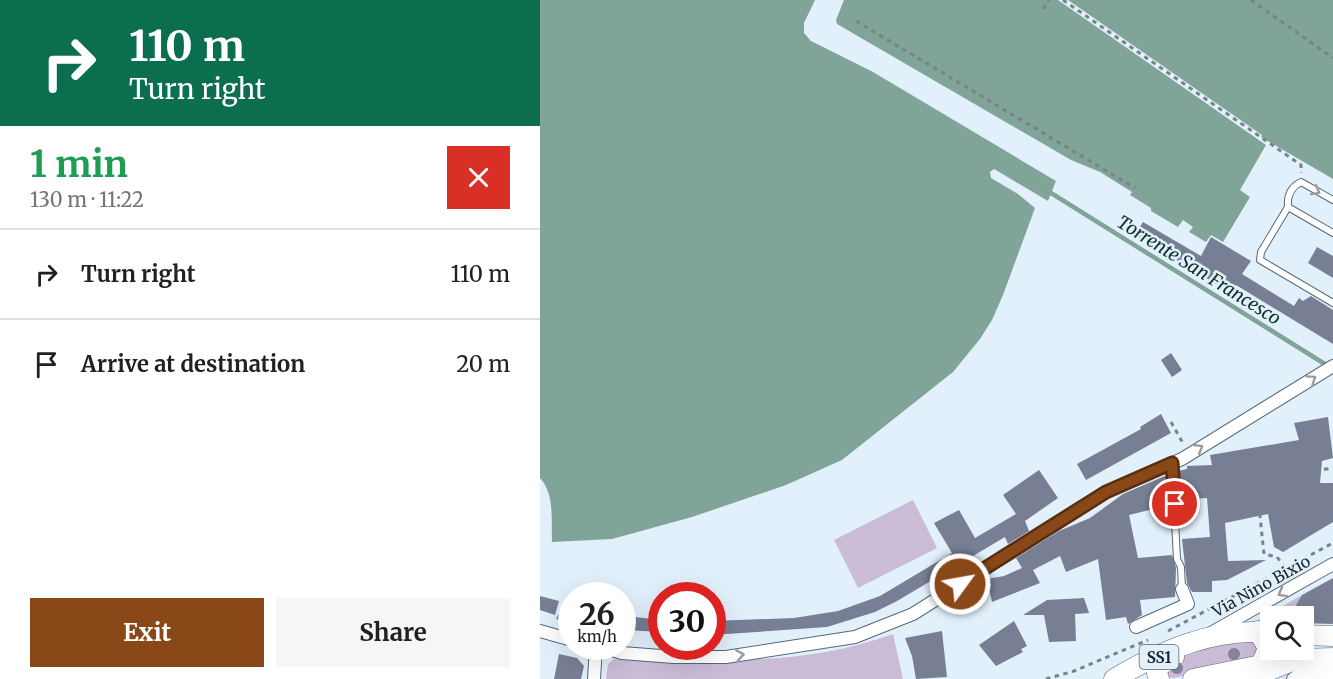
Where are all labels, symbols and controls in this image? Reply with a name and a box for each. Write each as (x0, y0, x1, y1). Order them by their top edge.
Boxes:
text: 110 m (129, 20, 245, 72)
icon: right (30, 24, 108, 102)
text: Turn right (129, 72, 266, 106)
text: 1 min (30, 142, 128, 187)
button: close (447, 146, 510, 209)
one-way arrow (1310, 184, 1320, 195)
text: 130 m · 11:22 (30, 187, 144, 212)
water label: Torrente San Francesco (1113, 210, 1285, 330)
icon: right (30, 258, 63, 291)
text: Turn right (81, 260, 195, 288)
text: 110 m (451, 260, 510, 288)
icon: arrive (30, 348, 63, 381)
text: Arrive at destination (81, 350, 305, 378)
text: 20 m (456, 350, 510, 378)
one-way arrow (1306, 376, 1317, 387)
one-way arrow (1193, 444, 1203, 455)
pin (1149, 478, 1200, 529)
icon: arrive (1158, 487, 1191, 520)
street label: Via Nino Bixio (1208, 551, 1314, 622)
position arrow (928, 552, 992, 616)
speed limit sign: 30 (648, 582, 726, 660)
one-way arrow (1278, 586, 1288, 597)
text: 26 (579, 595, 615, 633)
button: Exit (30, 598, 264, 667)
button: Share (276, 598, 510, 667)
map controls (1260, 606, 1314, 660)
button: search (1260, 606, 1314, 660)
text: km/h (577, 627, 617, 646)
road number: SS1 (1140, 645, 1178, 669)
one-way arrow (735, 649, 745, 662)

